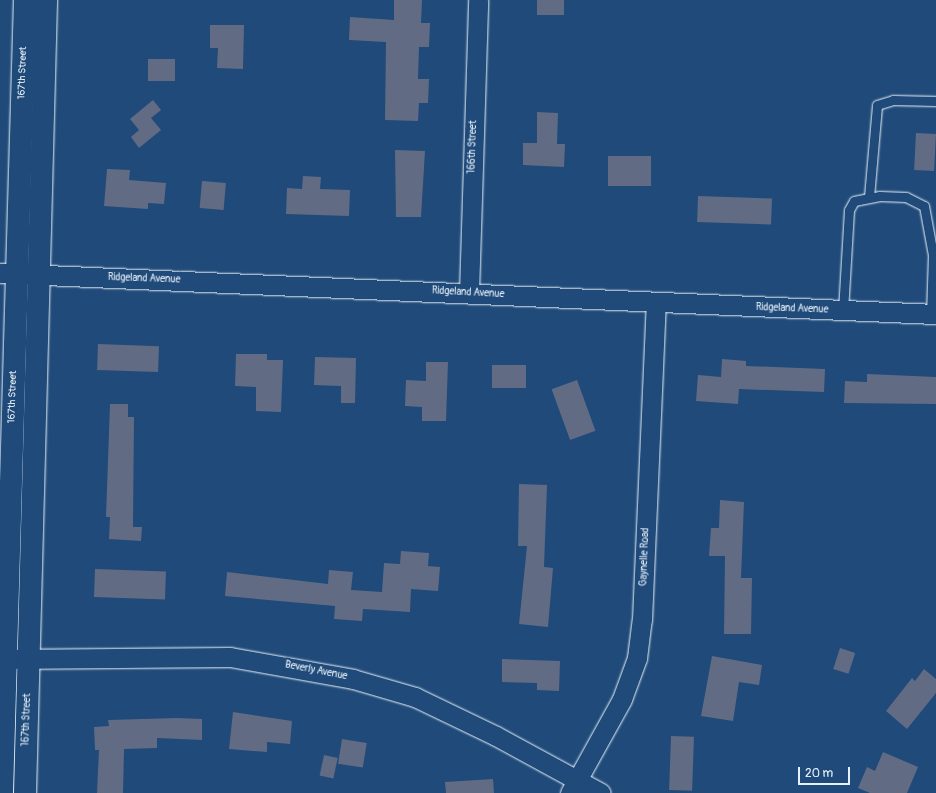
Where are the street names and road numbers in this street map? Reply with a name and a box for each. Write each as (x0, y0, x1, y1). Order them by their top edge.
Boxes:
street label: 167th Street (16, 46, 30, 100)
street label: 166th Street (466, 120, 480, 174)
street label: Ridgeland Avenue (108, 272, 180, 286)
street label: Ridgeland Avenue (431, 285, 505, 301)
street label: Ridgeland Avenue (756, 302, 828, 316)
street label: 167th Street (6, 370, 20, 424)
street label: Gaynelle Road (638, 527, 652, 587)
street label: Beverly Avenue (284, 659, 348, 683)
street label: 167th Street (20, 693, 34, 747)

